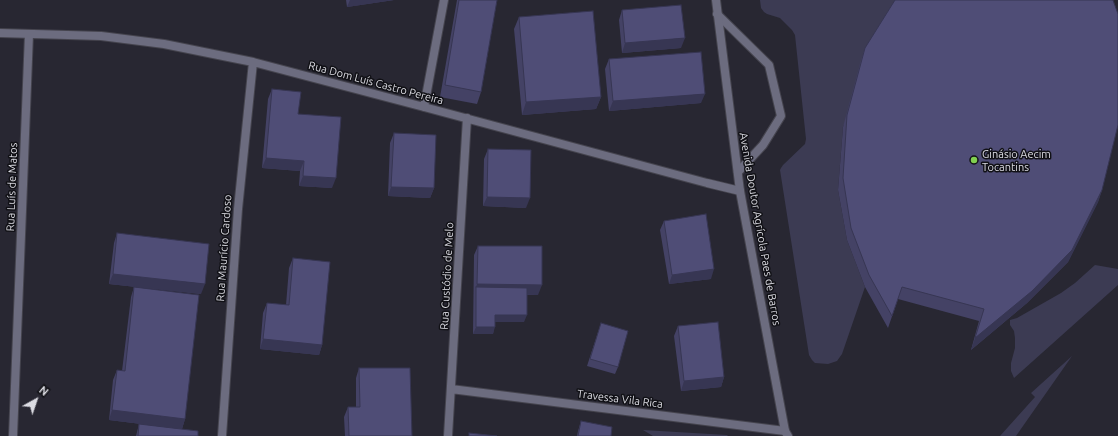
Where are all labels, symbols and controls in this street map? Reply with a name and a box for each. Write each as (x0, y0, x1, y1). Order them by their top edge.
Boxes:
street label: Rua Dom Luís Castro Pereira (307, 59, 445, 107)
street label: Avenida Doutor Agrícola Paes de Barros (737, 132, 783, 326)
street label: Rua Luís de Matos (4, 142, 20, 232)
place label: Ginásio Aecim Tocantins (982, 147, 1051, 173)
marker: Ginásio Aecim Tocantins (969, 155, 979, 165)
street label: Rua Maurício Cardoso (214, 194, 234, 302)
street label: Rua Custódio de Melo (438, 222, 456, 330)
north arrow (16, 380, 56, 420)
text: N (37, 384, 51, 398)
street label: Travessa Vila Rica (576, 387, 664, 411)

